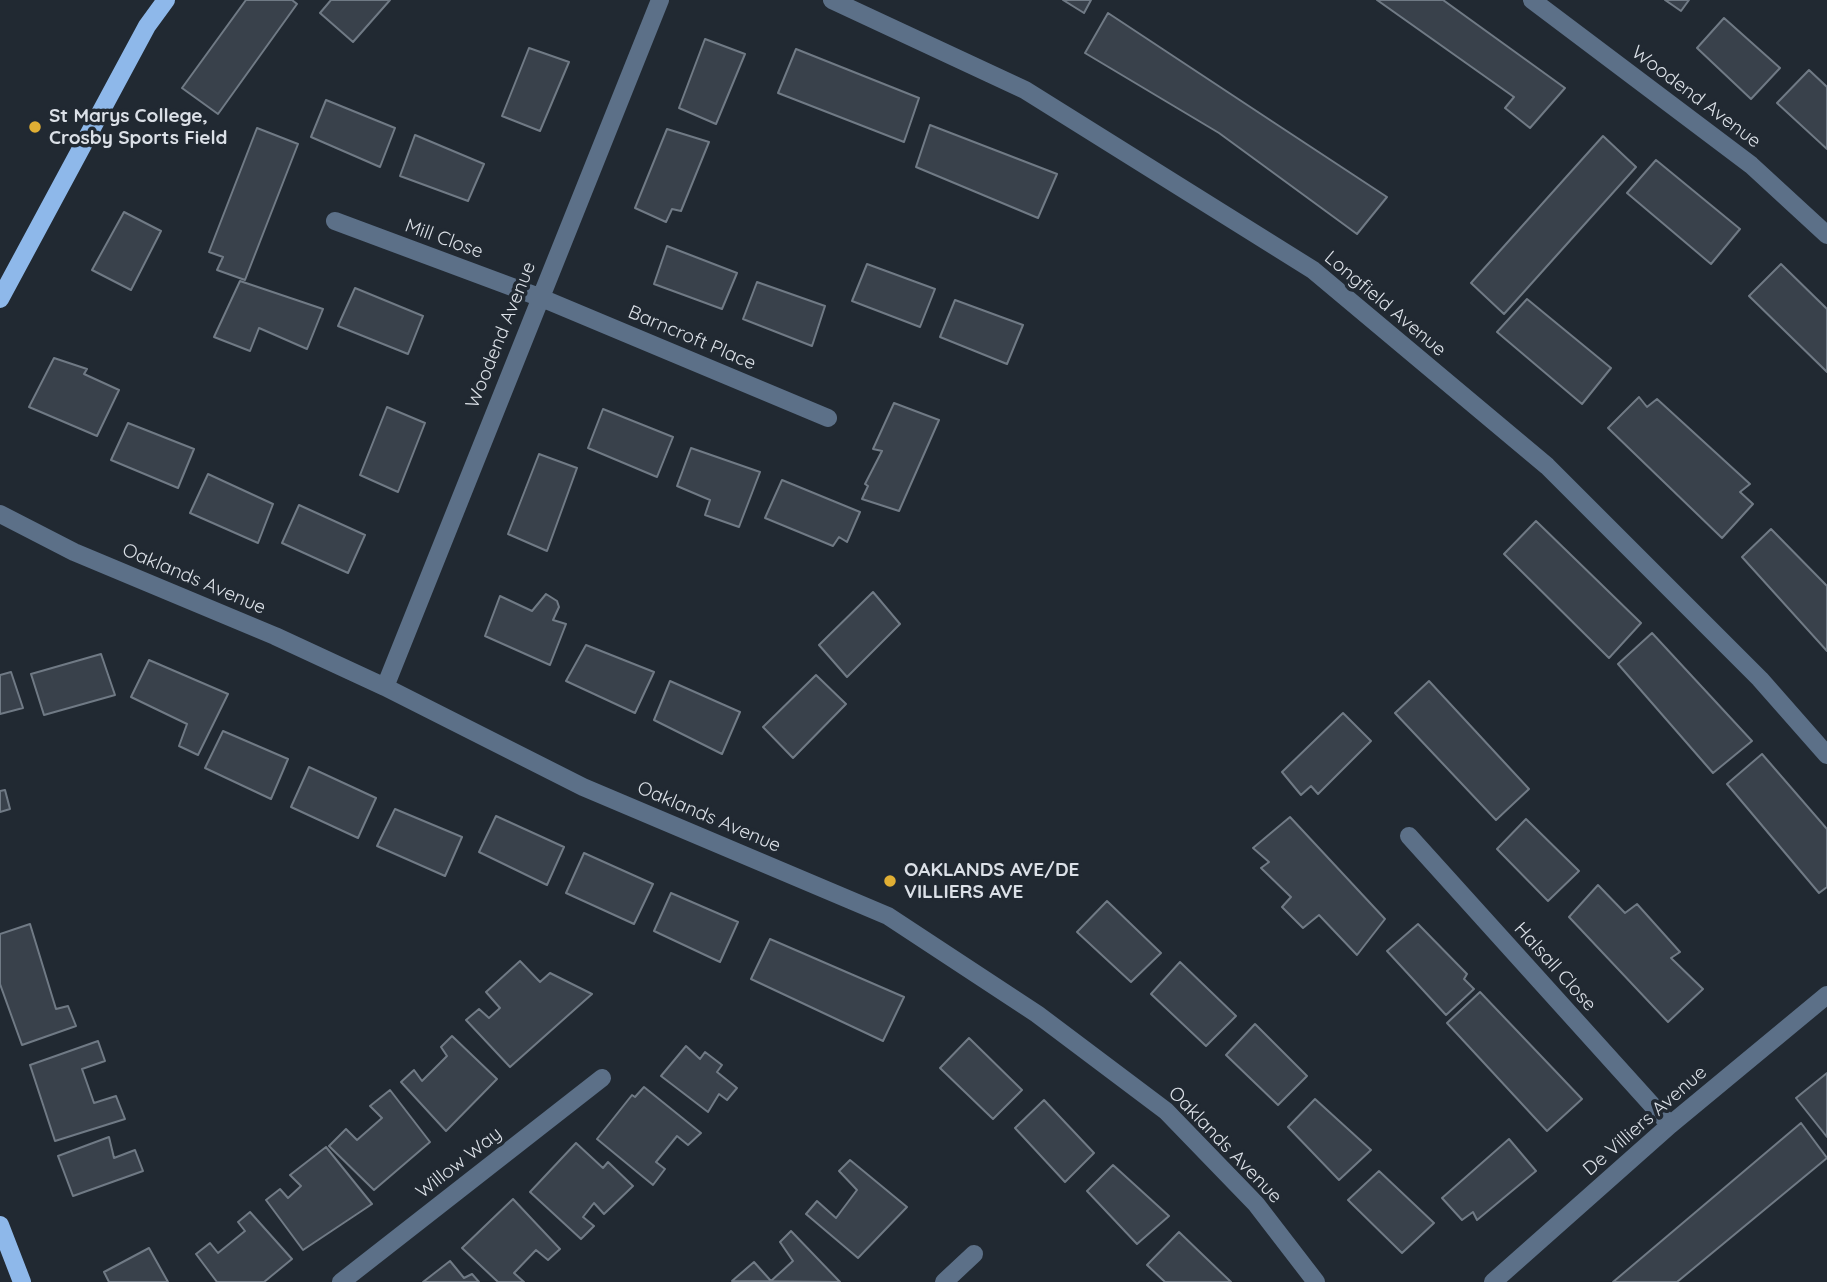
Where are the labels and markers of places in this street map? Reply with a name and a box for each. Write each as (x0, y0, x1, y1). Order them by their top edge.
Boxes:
place label: St Marys College, Crosby Sports Field (49, 105, 227, 149)
marker: St Marys College, Crosby Sports Field (27, 119, 43, 135)
place label: OAKLANDS AVE/DE VILLIERS AVE (904, 859, 1079, 903)
marker: OAKLANDS AVE/DE VILLIERS AVE (882, 873, 898, 889)

